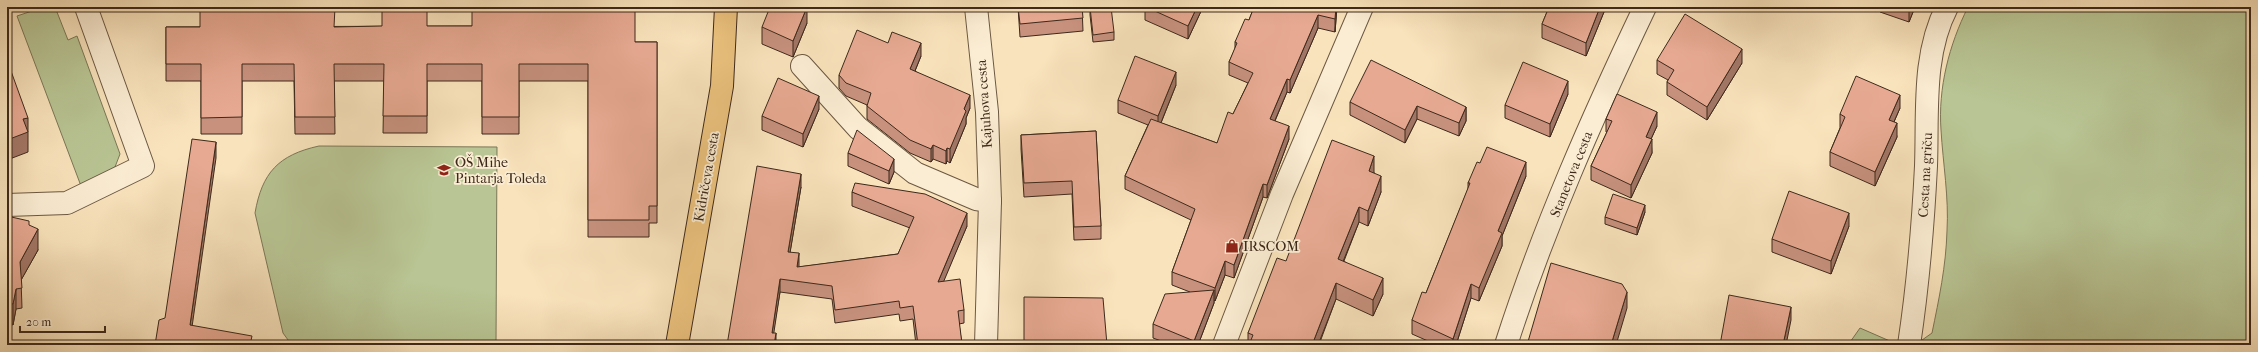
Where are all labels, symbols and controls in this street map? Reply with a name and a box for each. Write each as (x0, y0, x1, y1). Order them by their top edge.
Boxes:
street label: Kajuhova cesta (973, 58, 996, 149)
street label: Stanetova cesta (1546, 128, 1597, 220)
street label: Kidričeva cesta (690, 130, 723, 223)
street label: Cesta na griču (1915, 132, 1936, 218)
place label: OŠ Mihe Pintarja Toleda (455, 153, 547, 187)
school or university icon: OŠ Mihe Pintarja Toleda (436, 162, 452, 178)
shop icon: IRSCOM (1224, 238, 1240, 254)
place label: IRSCOM (1243, 238, 1299, 255)
scale bar (20, 308, 105, 334)
text: 20 m (26, 315, 51, 329)

